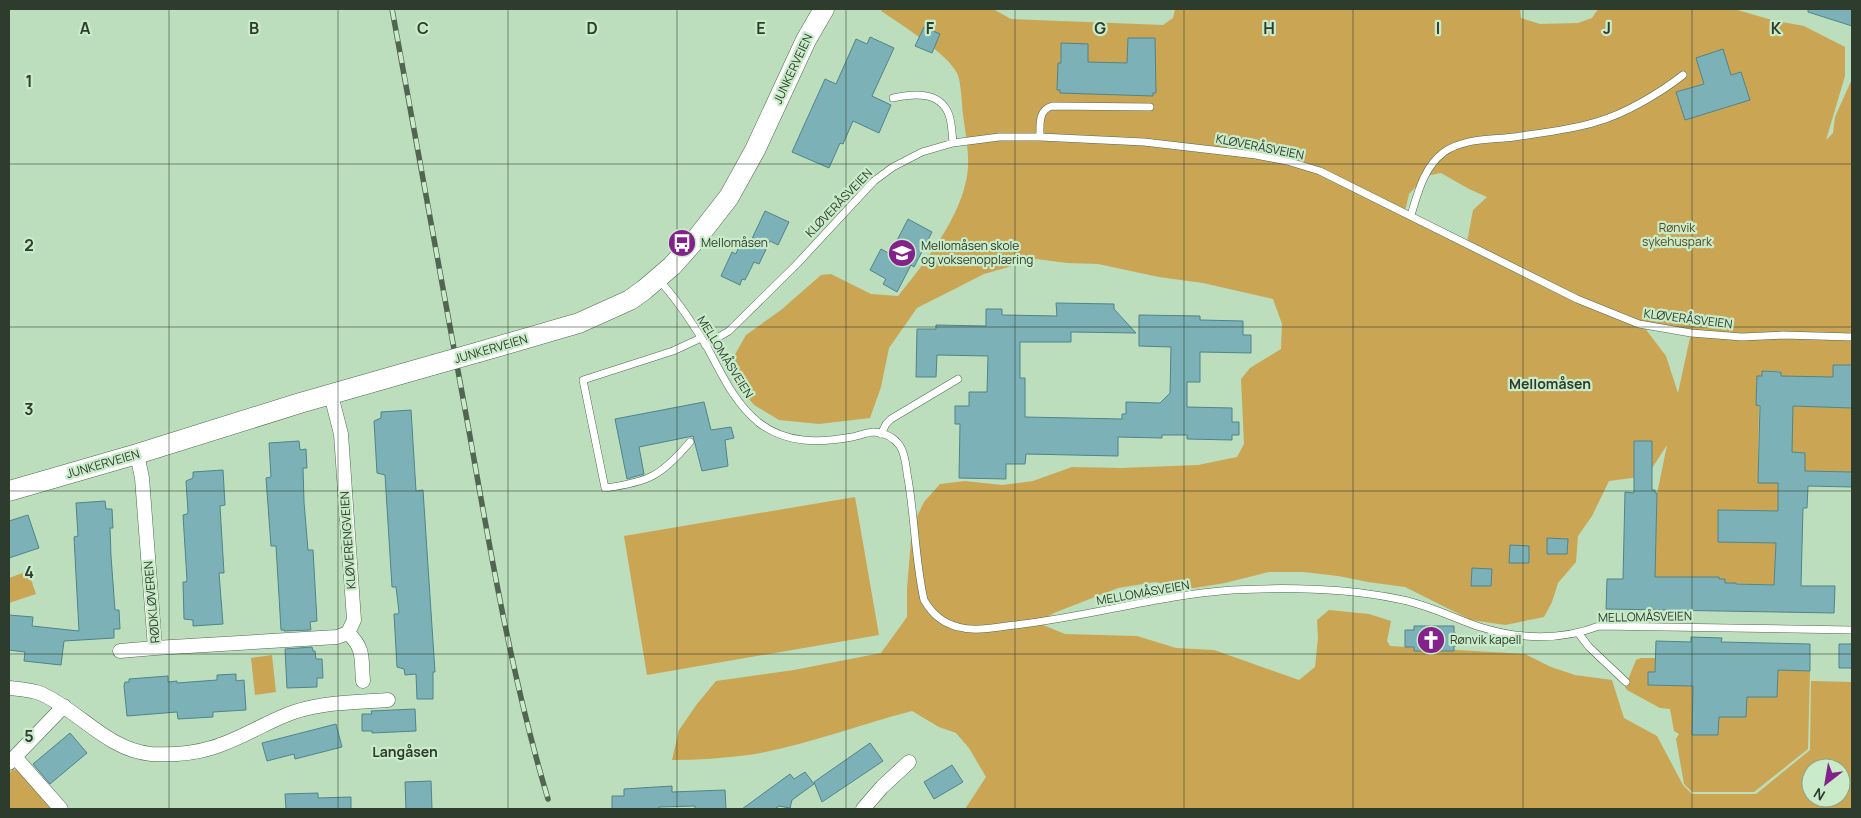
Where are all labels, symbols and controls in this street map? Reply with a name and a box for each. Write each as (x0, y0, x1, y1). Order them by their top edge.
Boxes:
text: A (80, 17, 91, 39)
text: B (249, 17, 259, 39)
text: C (417, 17, 429, 39)
text: D (586, 17, 598, 39)
text: E (756, 17, 766, 39)
text: F (926, 17, 935, 39)
text: G (1094, 17, 1106, 39)
text: H (1263, 17, 1275, 39)
text: I (1436, 17, 1440, 39)
text: J (1603, 17, 1611, 39)
text: K (1771, 17, 1782, 39)
street label: JUNKERVEIEN (769, 31, 816, 107)
text: 1 (25, 70, 33, 92)
street label: KLØVERÅSVEIEN (1215, 130, 1306, 163)
street label: KLØVERÅSVEIEN (801, 165, 876, 241)
park label: Rønvik sykehuspark (1642, 219, 1713, 250)
bus stop icon: Mellomåsen (667, 228, 697, 258)
text: 2 (24, 234, 34, 256)
place label: Mellomåsen (701, 234, 768, 251)
place label: Mellomåsen skole og voksenopplæring (921, 237, 1033, 268)
school or university icon: Mellomåsen skole og voksenopplæring (887, 238, 917, 268)
street label: KLØVERÅSVEIEN (1643, 305, 1733, 332)
street label: MELLOMÅSVEIEN (693, 312, 758, 401)
street label: JUNKERVEIEN (452, 330, 530, 367)
district label: Mellomåsen (1509, 374, 1591, 393)
text: 3 (24, 398, 34, 420)
street label: JUNKERVEIEN (64, 445, 142, 482)
street label: KLØVERENGVEIEN (336, 491, 359, 590)
street label: RØDKLØVEREN (139, 560, 164, 644)
text: 4 (24, 561, 34, 583)
street label: MELLOMÅSVEIEN (1095, 576, 1191, 609)
street label: MELLOMÅSVEIEN (1598, 607, 1692, 626)
church icon: Rønvik kapell (1416, 625, 1446, 655)
place label: Rønvik kapell (1450, 631, 1521, 648)
text: 5 (24, 725, 34, 747)
district label: Langåsen (372, 742, 438, 761)
north arrow (1801, 758, 1851, 808)
text: N (1810, 784, 1828, 805)

